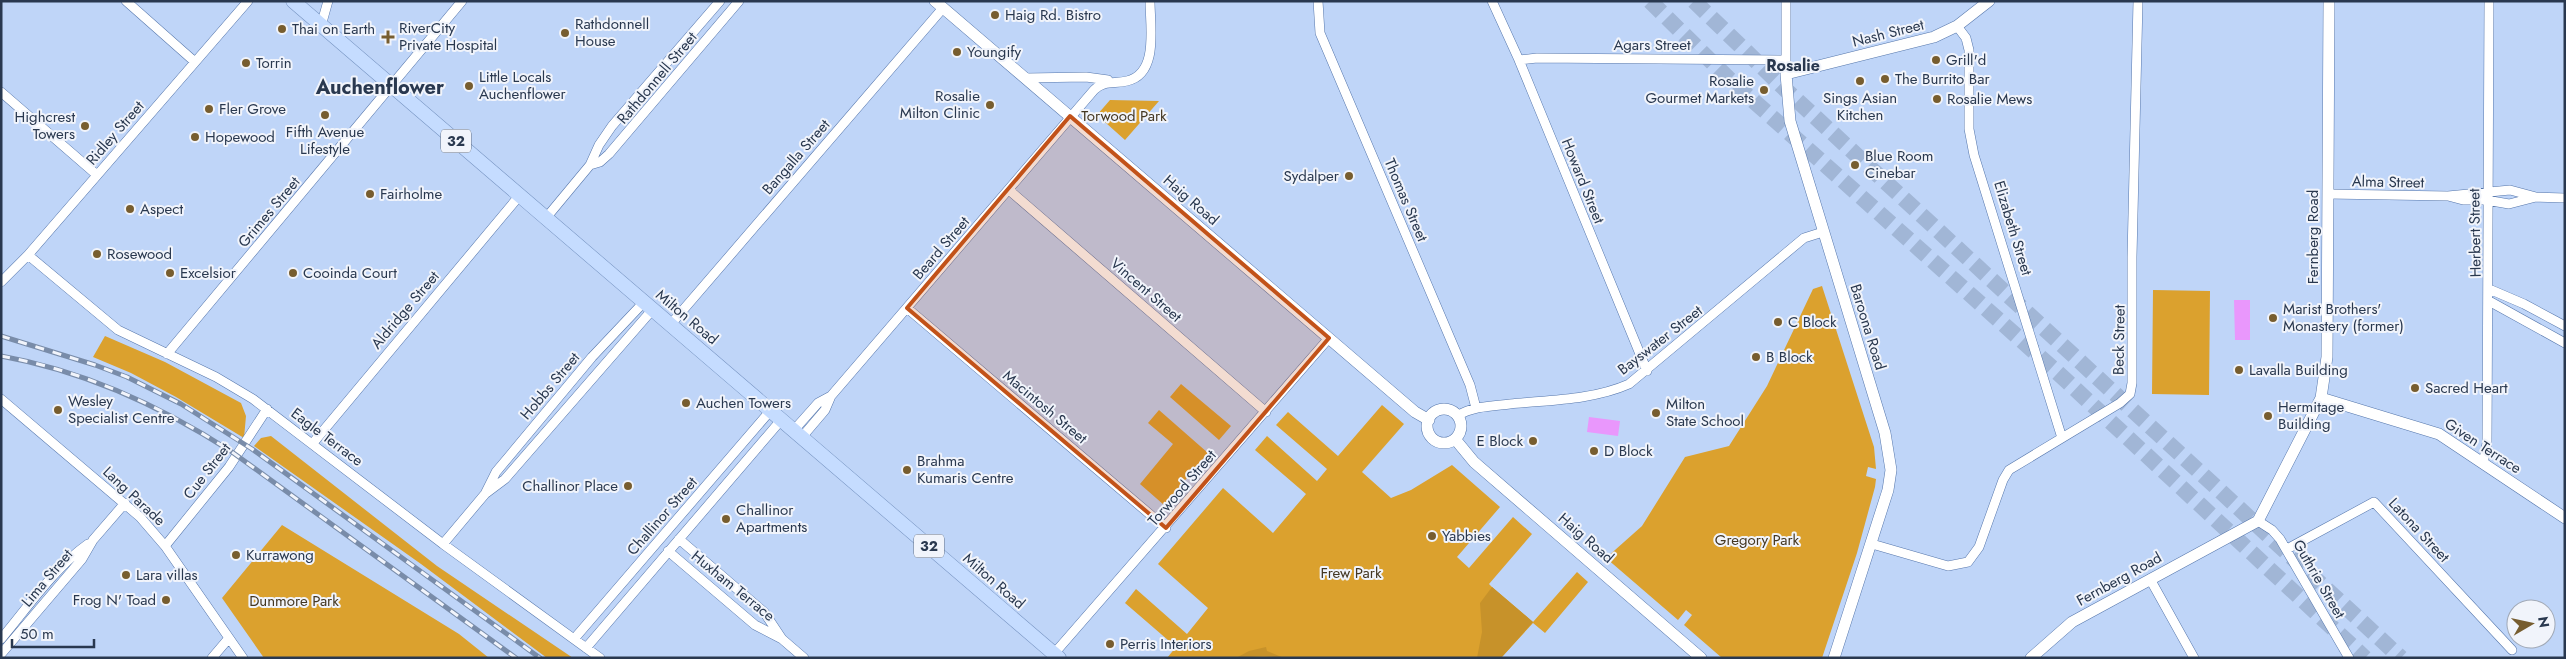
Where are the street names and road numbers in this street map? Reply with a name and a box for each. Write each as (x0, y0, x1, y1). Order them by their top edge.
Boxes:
street label: Nash Street (1850, 13, 1926, 53)
street label: Rathdonnell Street (612, 27, 702, 129)
street label: Agars Street (1613, 34, 1691, 56)
street label: Ridley Street (81, 96, 149, 170)
street label: Bangalla Street (757, 114, 835, 200)
road number: 32 (441, 130, 471, 152)
street label: Howard Street (1556, 135, 1610, 227)
street label: Thomas Street (1379, 155, 1434, 245)
street label: Haig Road (1158, 170, 1224, 230)
street label: Alma Street (2352, 170, 2425, 194)
street label: Grimes Street (233, 172, 305, 252)
street label: Elizabeth Street (1988, 178, 2038, 278)
street label: Herbert Street (2463, 188, 2487, 278)
street label: Fernberg Road (2302, 190, 2324, 284)
street label: Beard Street (907, 211, 975, 284)
street label: Vincent Street (1105, 253, 1187, 328)
street label: Aldridge Street (366, 266, 445, 354)
street label: Baroona Road (1844, 281, 1892, 373)
street label: Milton Road (651, 284, 723, 350)
street label: Bayswater Street (1613, 300, 1707, 380)
street label: Beck Street (2107, 304, 2131, 375)
street label: Hobbs Street (515, 347, 585, 425)
street label: Macintosh Street (998, 365, 1092, 449)
street label: Eagle Terrace (286, 403, 368, 472)
street label: Given Terrace (2440, 413, 2526, 479)
street label: Cue Street (178, 438, 236, 504)
street label: Torwood Street (1143, 445, 1222, 531)
street label: Lang Parade (98, 461, 170, 531)
street label: Challinor Street (622, 472, 703, 560)
street label: Latona Street (2383, 493, 2455, 567)
street label: Haig Road (1553, 508, 1619, 568)
road number: 32 (914, 534, 944, 558)
street label: Guthrie Street (2287, 535, 2351, 623)
street label: Lima Street (16, 544, 78, 612)
street label: Huxham Terrace (687, 545, 780, 627)
street label: Fernberg Road (2072, 546, 2166, 612)
street label: Milton Road (958, 548, 1030, 614)

